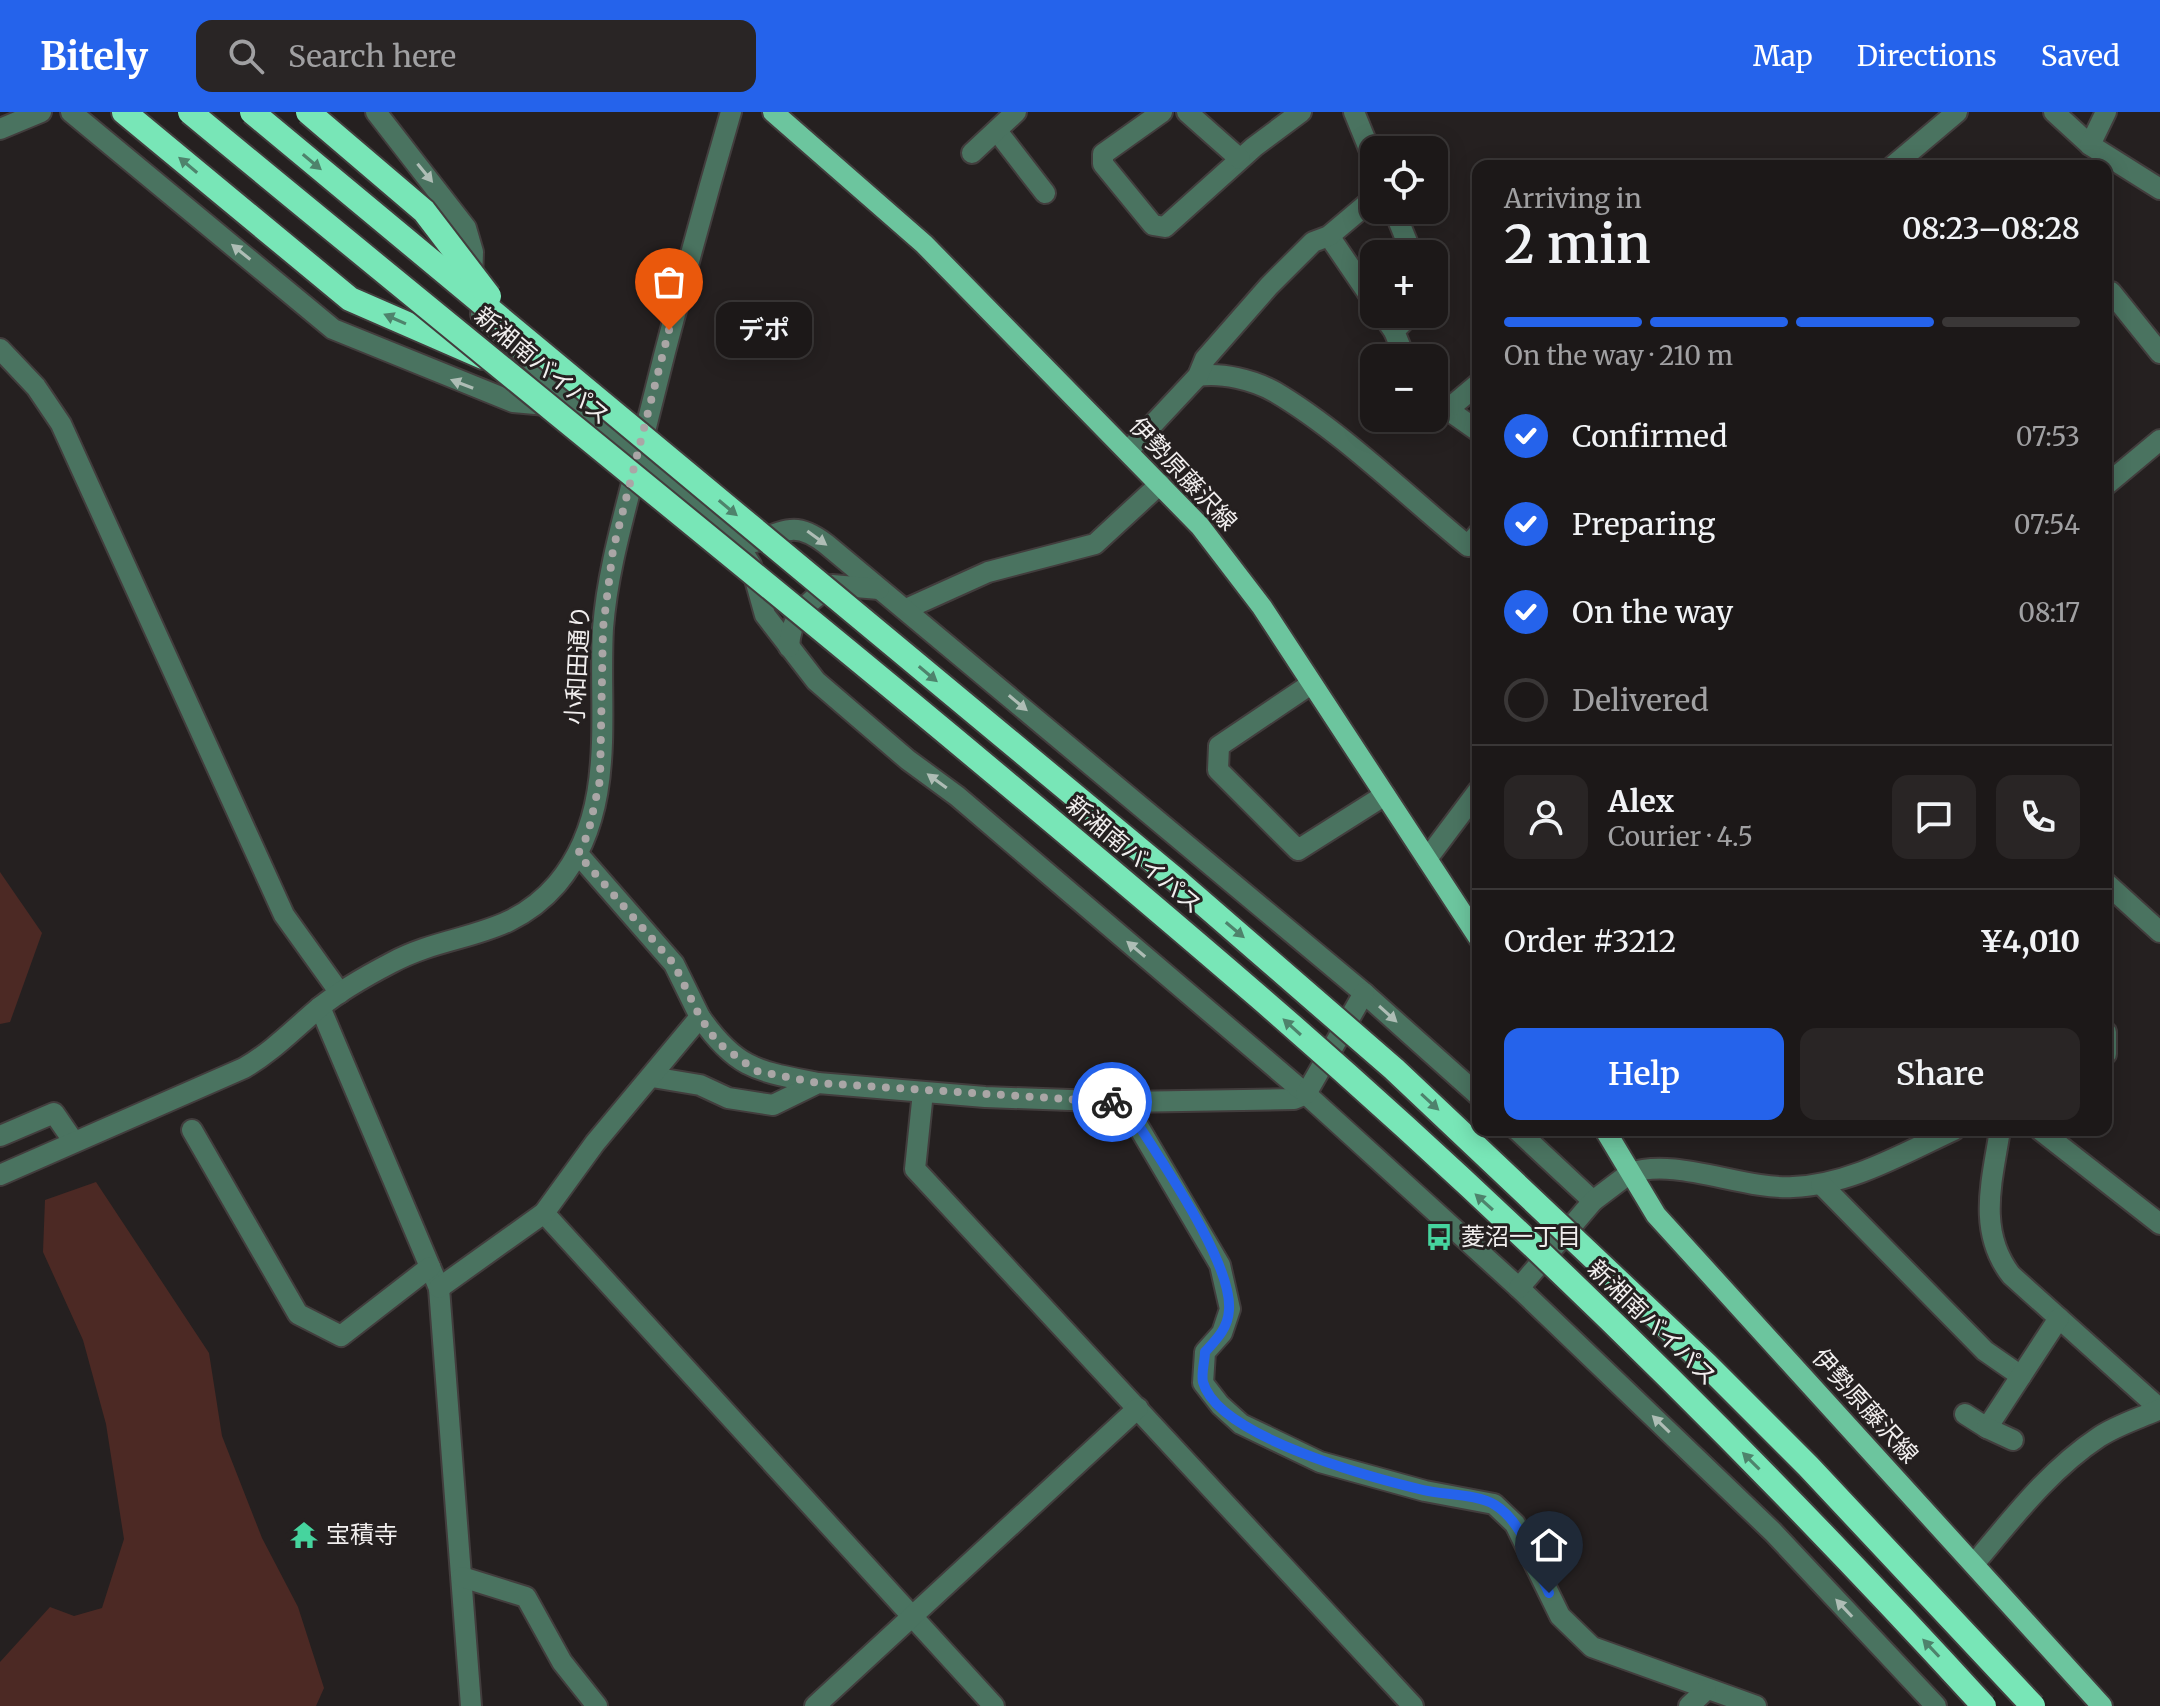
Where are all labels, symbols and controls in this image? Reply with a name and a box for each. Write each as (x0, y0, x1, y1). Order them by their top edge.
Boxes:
search box (196, 20, 756, 92)
text: Bitely (40, 33, 148, 80)
icon: search (224, 34, 268, 78)
text: Search here (288, 37, 456, 75)
text: Map (1753, 38, 1813, 74)
text: Directions (1857, 38, 1997, 74)
text: Saved (2041, 38, 2120, 74)
map controls (1360, 136, 1448, 432)
button: locate (1360, 136, 1448, 224)
one-way arrow (302, 153, 322, 170)
one-way arrow (178, 157, 198, 174)
one-way arrow (416, 163, 433, 183)
text: Arriving in (1504, 182, 1642, 215)
text: 08:23–08:28 (1902, 209, 2080, 247)
text: 2 min (1504, 212, 1651, 277)
button: + (1360, 240, 1448, 328)
one-way arrow (231, 245, 251, 261)
pin (635, 248, 703, 330)
icon: bag (647, 260, 691, 304)
street label: 新湘南バイパス (468, 300, 616, 431)
callout: デポ (717, 302, 813, 358)
one-way arrow (384, 312, 407, 325)
text: デポ (738, 313, 790, 346)
text: On the way · 210 m (1504, 339, 1733, 372)
button: − (1360, 344, 1448, 432)
one-way arrow (450, 377, 474, 390)
street label: 伊勢原藤沢線 (1123, 410, 1244, 537)
icon: check (1504, 414, 1548, 458)
text: Confirmed (1572, 417, 1727, 455)
text: 07:53 (2016, 420, 2080, 453)
one-way arrow (717, 499, 737, 516)
icon: check (1504, 502, 1548, 546)
text: Preparing (1572, 505, 1715, 543)
text: 07:54 (2014, 508, 2080, 541)
one-way arrow (806, 530, 828, 546)
icon: check (1504, 590, 1548, 634)
text: On the way (1572, 593, 1733, 631)
text: 08:17 (2018, 596, 2080, 629)
street label: 小和田通り (559, 604, 596, 726)
one-way arrow (917, 665, 937, 682)
text: Delivered (1572, 681, 1709, 719)
one-way arrow (1008, 694, 1028, 711)
one-way arrow (927, 774, 948, 790)
button: person (1504, 775, 1588, 859)
button: chat (1892, 775, 1976, 859)
button: phone (1996, 775, 2080, 859)
text: Alex (1608, 782, 1674, 820)
street label: 新湘南バイパス (1060, 789, 1208, 920)
text: Courier · 4.5 (1608, 820, 1753, 853)
one-way arrow (1225, 921, 1245, 938)
text: Order #3212 (1504, 922, 1676, 960)
text: ¥4,010 (1979, 922, 2080, 960)
one-way arrow (1126, 941, 1146, 958)
one-way arrow (1379, 1005, 1398, 1023)
one-way arrow (1282, 1018, 1301, 1036)
button: Help (1504, 1028, 1784, 1120)
button: Share (1800, 1028, 2080, 1120)
courier (1072, 1062, 1152, 1142)
icon: bike (1090, 1080, 1134, 1124)
one-way arrow (1420, 1092, 1439, 1110)
one-way arrow (1475, 1193, 1494, 1211)
place label: 菱沼一丁目 (1461, 1221, 1581, 1252)
bus stop icon: 菱沼一丁目 (1424, 1222, 1454, 1252)
street label: 新湘南バイパス (1581, 1253, 1723, 1392)
street label: 伊勢原藤沢線 (1806, 1342, 1925, 1470)
one-way arrow (1652, 1416, 1671, 1434)
one-way arrow (1742, 1452, 1761, 1470)
pin (1515, 1511, 1583, 1593)
place label: 宝積寺 (326, 1519, 398, 1550)
temple icon: 宝積寺 (289, 1520, 319, 1550)
icon: home (1527, 1523, 1571, 1567)
one-way arrow (1836, 1599, 1854, 1618)
one-way arrow (1923, 1639, 1941, 1658)

